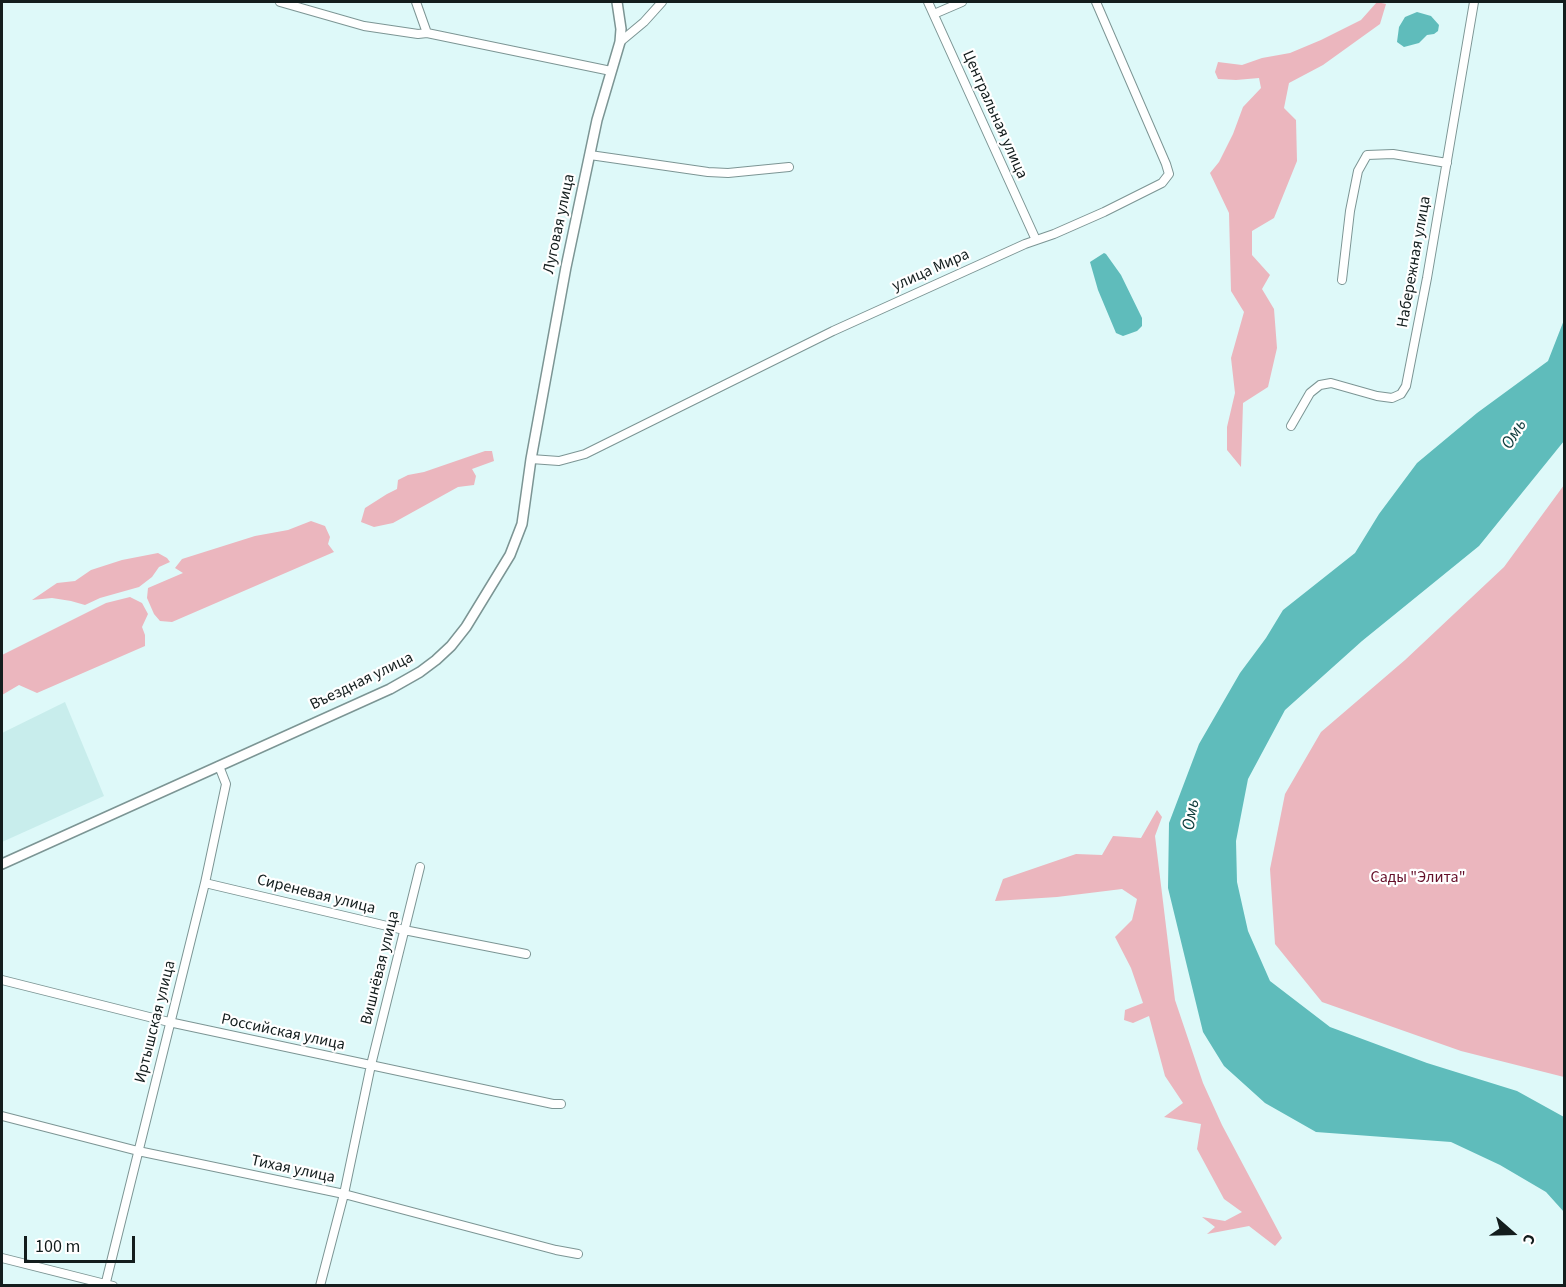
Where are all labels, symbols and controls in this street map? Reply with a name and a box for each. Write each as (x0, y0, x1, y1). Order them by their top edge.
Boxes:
street label: Центральная улица (957, 48, 1031, 182)
street label: Луговая улица (540, 172, 580, 276)
street label: Набережная улица (1394, 195, 1436, 329)
street label: улица Мира (889, 245, 973, 297)
water label: Омь (1498, 416, 1532, 454)
street label: Въездная улица (307, 649, 417, 715)
water label: Омь (1179, 798, 1205, 832)
park label: Сады "Элита" (1371, 868, 1465, 888)
street label: Сиреневая улица (255, 871, 377, 919)
street label: Вишнёвая улица (358, 909, 404, 1027)
street label: Иртышская улица (131, 959, 181, 1085)
street label: Российская улица (219, 1010, 347, 1056)
street label: Тихая улица (249, 1152, 337, 1188)
north arrow (1482, 1203, 1542, 1263)
scale bar (27, 1224, 138, 1262)
text: С (1517, 1231, 1541, 1247)
text: 100 m (35, 1234, 80, 1259)

